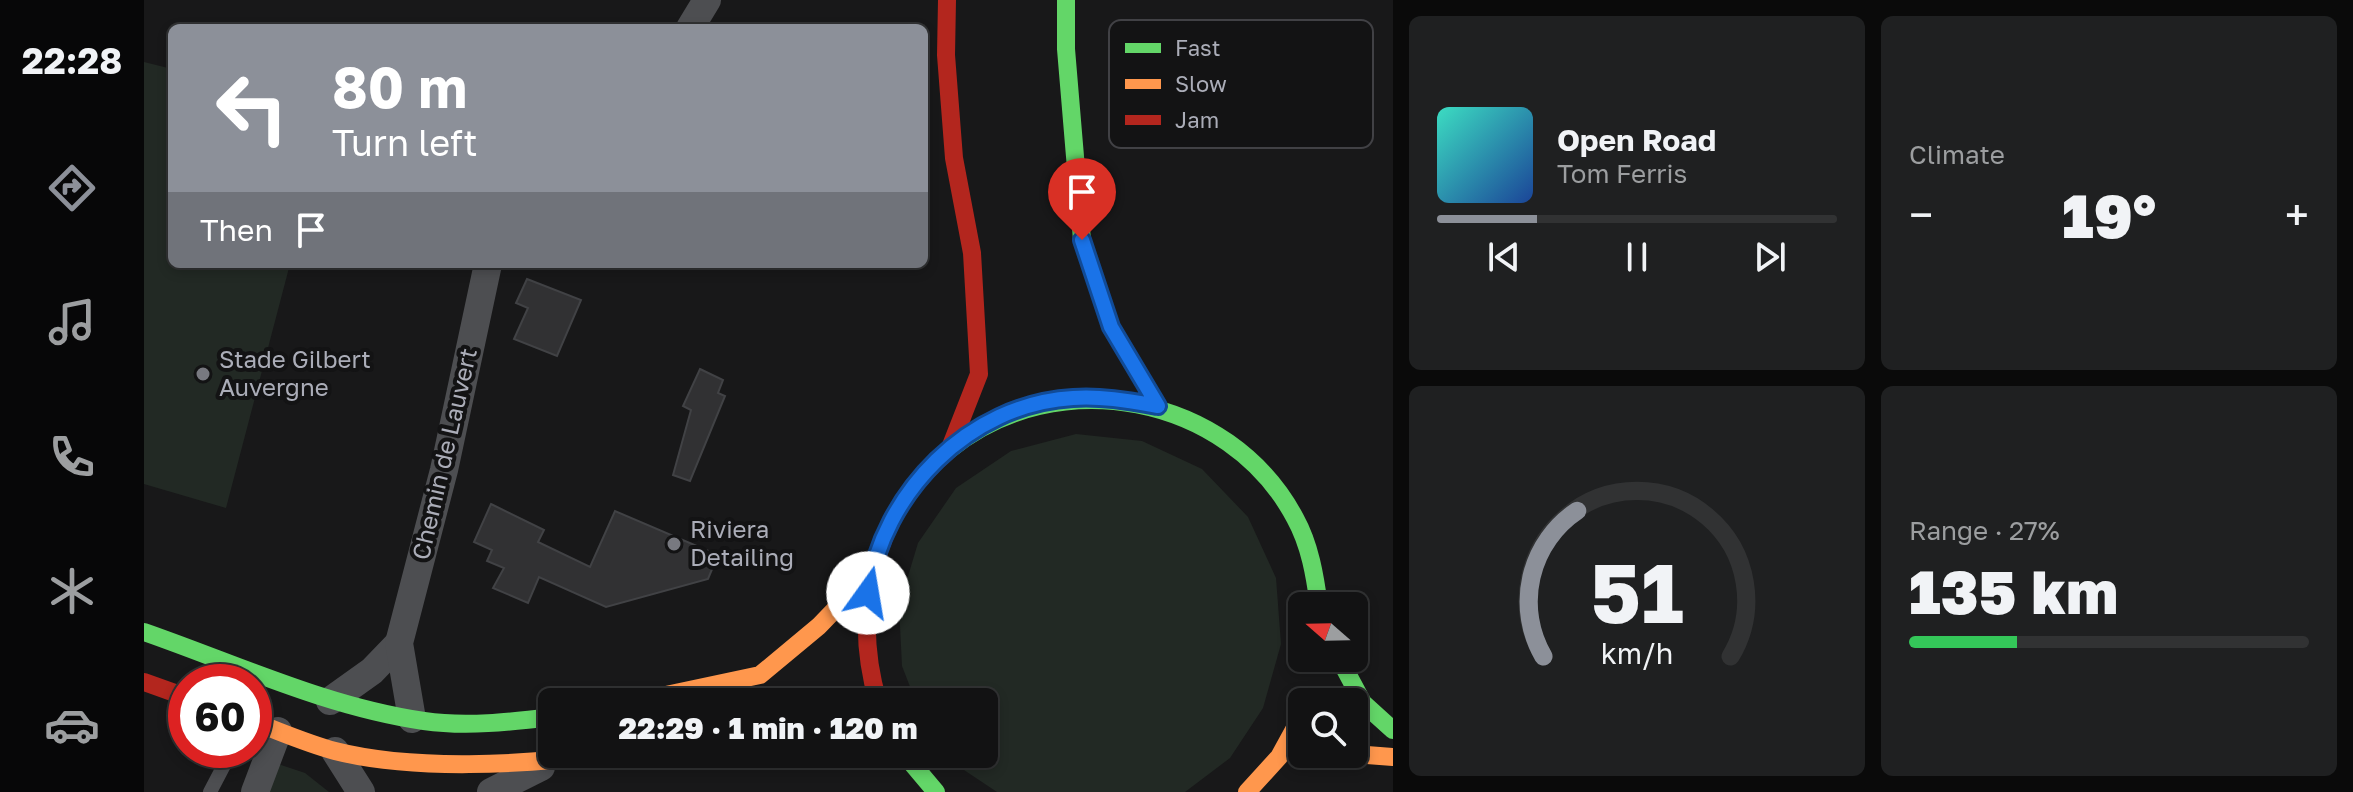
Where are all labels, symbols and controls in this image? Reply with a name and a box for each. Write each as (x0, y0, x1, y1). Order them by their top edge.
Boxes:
legend (1109, 20, 1373, 148)
text: Fast (1175, 34, 1221, 61)
text: 22:28 (22, 39, 122, 82)
text: 80 m (332, 53, 467, 120)
icon: left (200, 56, 304, 160)
text: Slow (1175, 70, 1227, 97)
text: Jam (1175, 106, 1219, 133)
text: Turn left (332, 121, 478, 164)
text: Open Road (1557, 122, 1716, 158)
text: Climate (1909, 139, 2005, 170)
pin (1048, 158, 1116, 240)
text: Tom Ferris (1557, 158, 1687, 189)
icon: directions (44, 160, 100, 216)
icon: arrive (1060, 170, 1104, 214)
text: 19° (2062, 179, 2156, 251)
text: − (1909, 188, 1933, 241)
text: + (2285, 188, 2309, 241)
icon: arrive (289, 208, 333, 252)
text: Then (200, 212, 273, 248)
icon: previous (1482, 235, 1526, 279)
icon: pause (1615, 235, 1659, 279)
icon: next (1748, 235, 1792, 279)
icon: music (44, 294, 100, 350)
place label: Stade Gilbert Auvergne (219, 344, 371, 401)
street label: Chemin de Lauvert (405, 345, 482, 562)
marker: Stade Gilbert Auvergne (194, 365, 212, 383)
icon: phone (44, 429, 100, 485)
place label: Riviera Detailing (690, 514, 794, 571)
text: Range · 27% (1909, 515, 2060, 546)
marker: Riviera Detailing (665, 535, 683, 553)
text: 51 (1590, 541, 1684, 641)
position arrow (826, 551, 910, 635)
text: 135 km (1909, 555, 2118, 627)
icon: climate (44, 563, 100, 619)
north arrow (1288, 592, 1368, 672)
map controls (1288, 592, 1368, 768)
text: km/h (1601, 636, 1673, 670)
speed limit sign: 60 (168, 664, 272, 768)
button: search (1288, 688, 1368, 768)
icon: car (44, 697, 100, 753)
text: 22:29 · 1 min · 120 m (618, 710, 918, 746)

